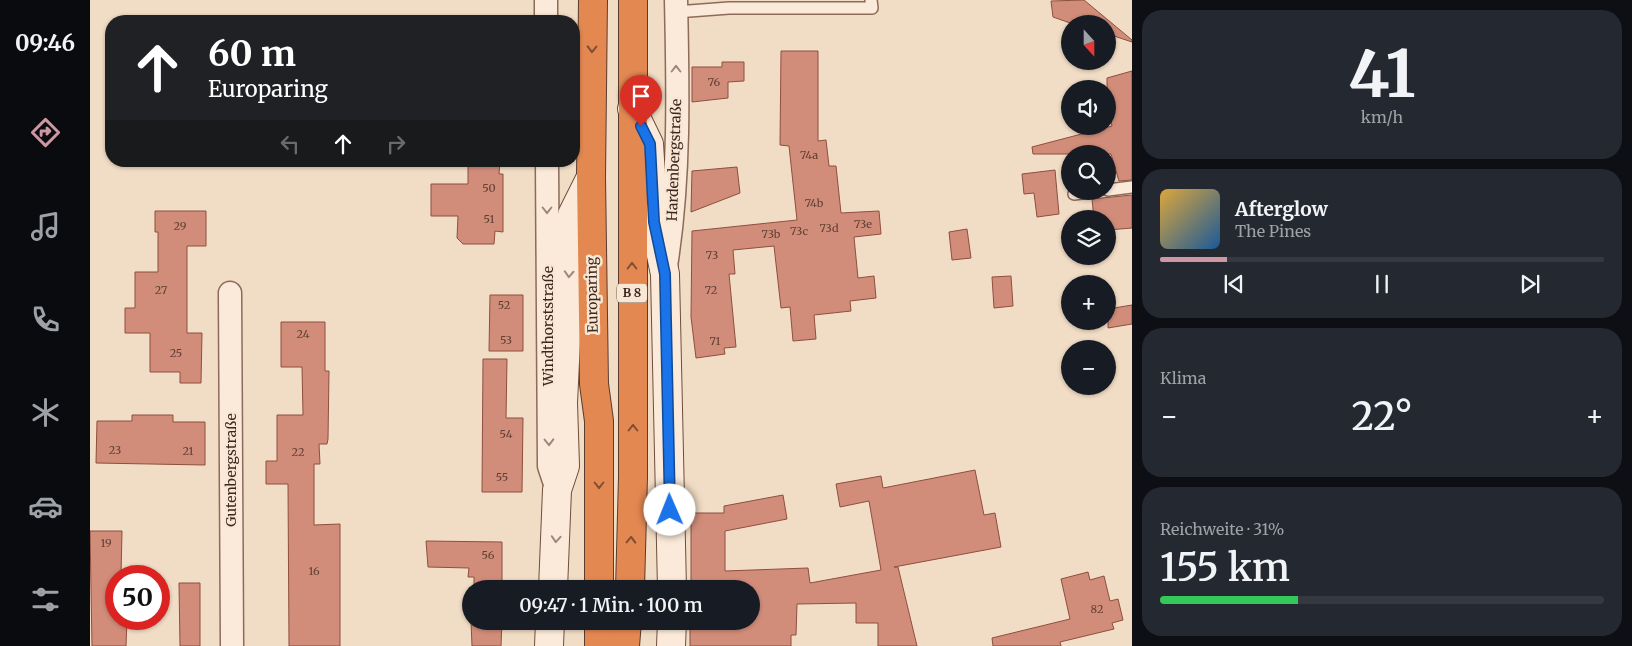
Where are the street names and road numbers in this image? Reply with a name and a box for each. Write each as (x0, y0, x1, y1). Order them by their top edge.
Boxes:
street label: Hardenbergstraße (663, 98, 685, 222)
street label: Europaring (582, 256, 602, 333)
street label: Windthorststraße (539, 266, 557, 387)
road number: B 8 (617, 284, 647, 302)
street label: Gutenbergstraße (222, 413, 240, 527)

